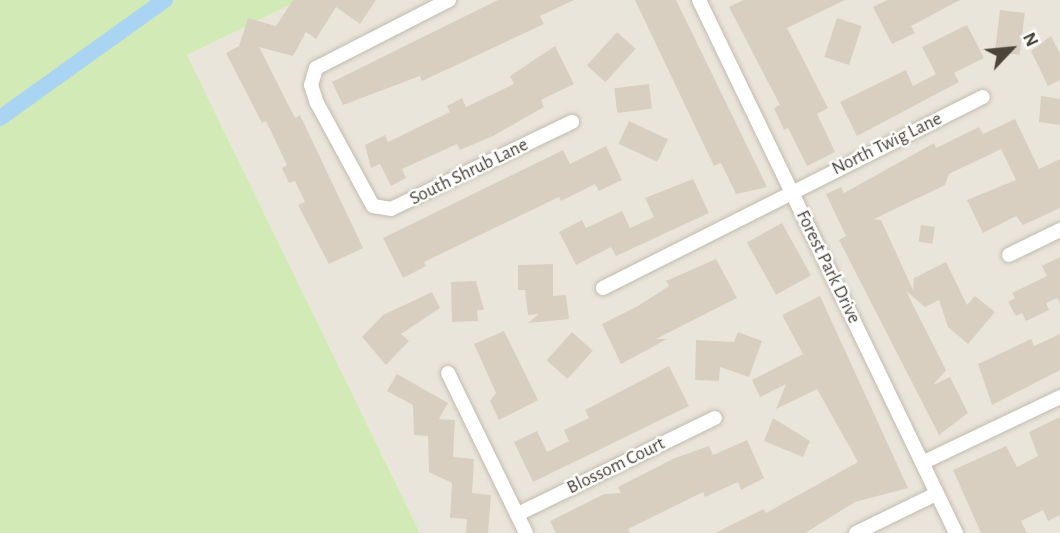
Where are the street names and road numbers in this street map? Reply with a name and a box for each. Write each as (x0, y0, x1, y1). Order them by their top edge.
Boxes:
street label: North Twig Lane (828, 107, 946, 181)
street label: South Shrub Lane (406, 133, 532, 211)
street label: Forest Park Drive (791, 207, 865, 327)
street label: Blossom Court (563, 432, 669, 500)

